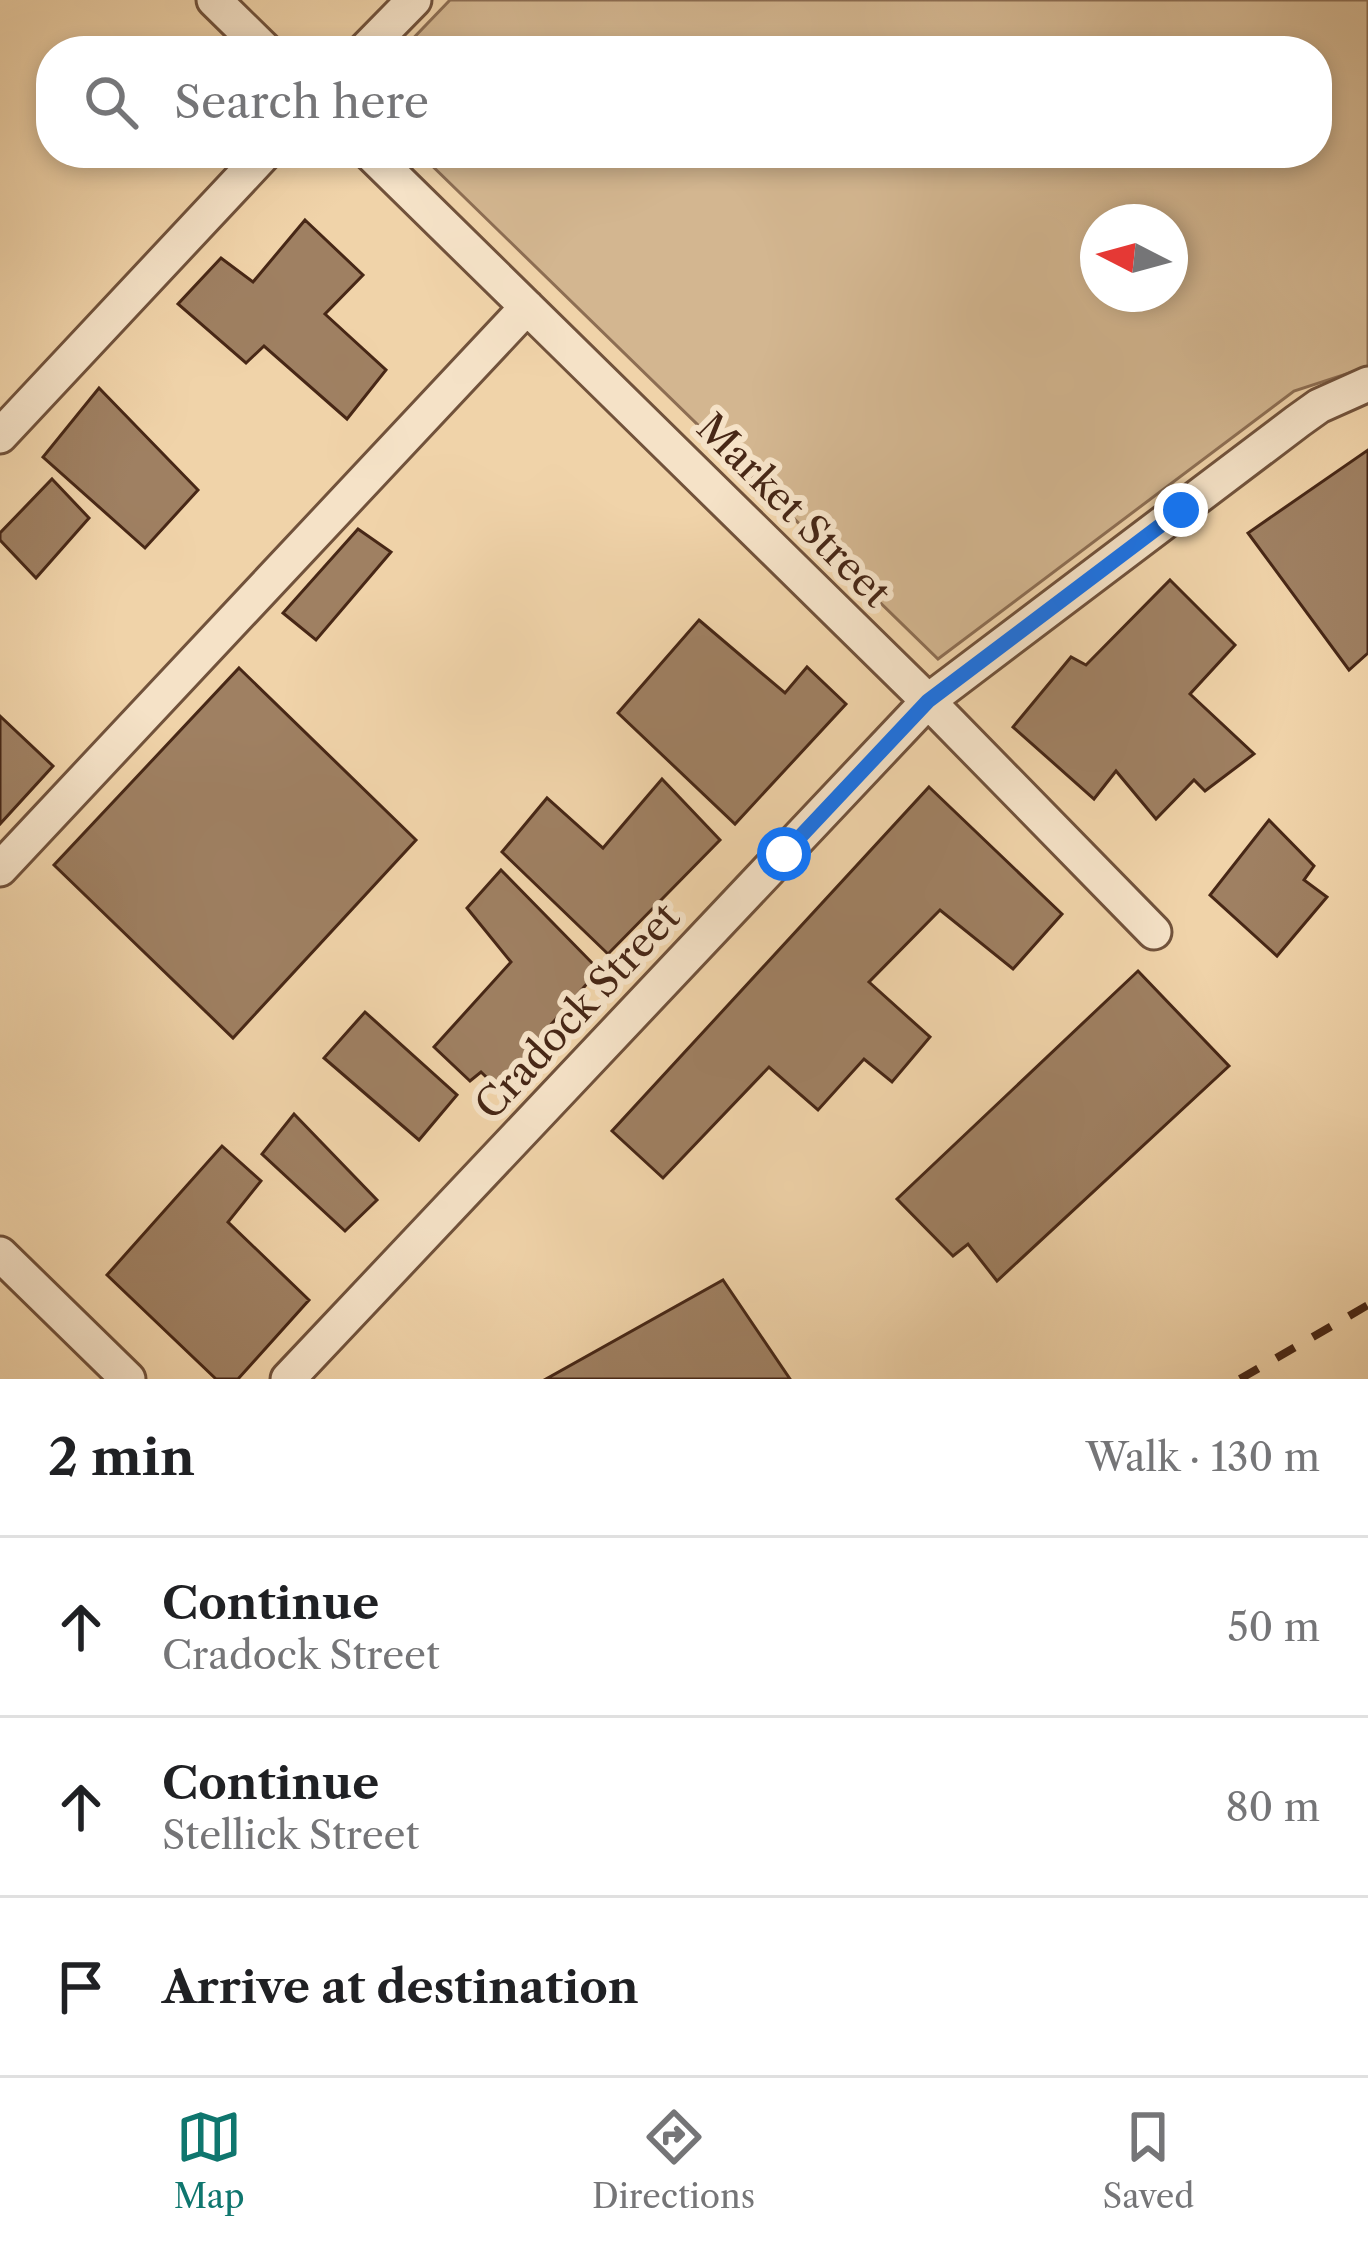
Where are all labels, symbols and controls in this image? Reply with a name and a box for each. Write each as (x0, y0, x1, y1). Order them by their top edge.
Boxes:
search box (36, 36, 1332, 168)
icon: search (78, 69, 144, 135)
text: Search here (174, 74, 429, 130)
north arrow (1080, 204, 1188, 312)
street label: Market Street (687, 403, 901, 617)
route end (1154, 483, 1208, 537)
route start (757, 827, 811, 881)
street label: Cradock Street (465, 893, 689, 1129)
text: 2 min (48, 1426, 195, 1488)
text: Walk · 130 m (1086, 1433, 1320, 1481)
text: Continue (162, 1575, 379, 1631)
icon: ahead (48, 1594, 114, 1660)
text: 50 m (1227, 1603, 1320, 1651)
text: Cradock Street (162, 1631, 440, 1679)
text: Continue (162, 1755, 379, 1811)
icon: ahead (48, 1774, 114, 1840)
text: 80 m (1225, 1783, 1320, 1831)
text: Stellick Street (162, 1811, 419, 1859)
icon: arrive (48, 1954, 114, 2020)
text: Arrive at destination (162, 1959, 639, 2015)
tab: Map (174, 2104, 245, 2217)
tab: Directions (592, 2104, 755, 2217)
tab: Saved (1103, 2104, 1194, 2217)

